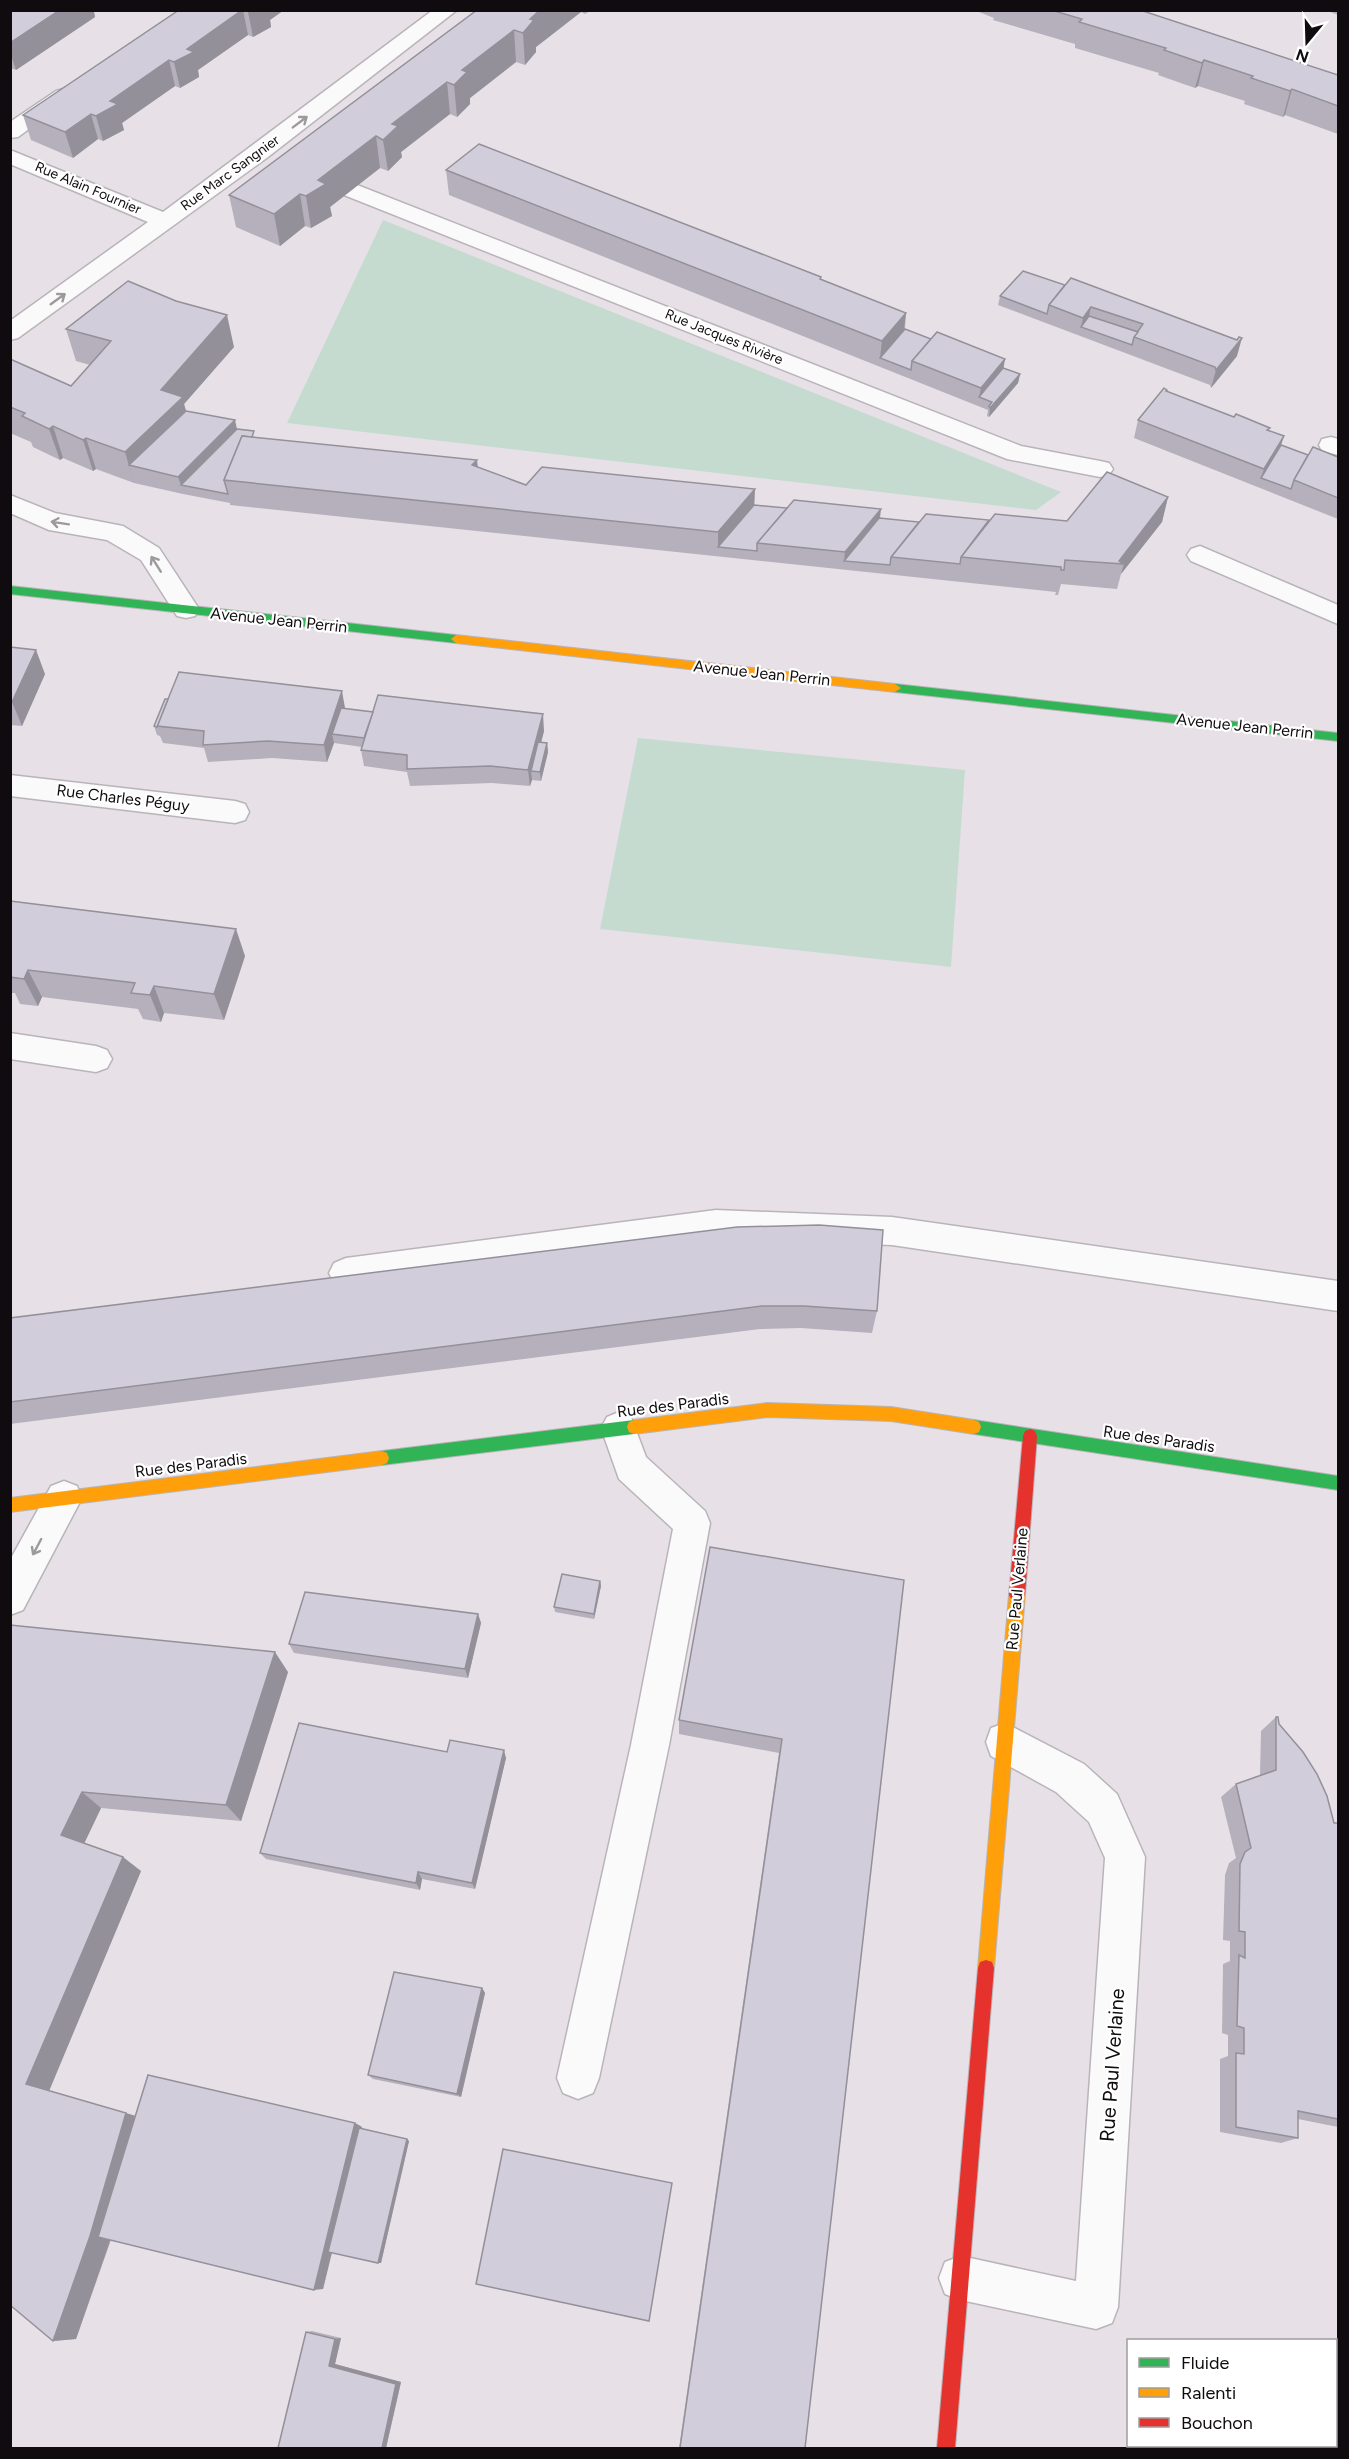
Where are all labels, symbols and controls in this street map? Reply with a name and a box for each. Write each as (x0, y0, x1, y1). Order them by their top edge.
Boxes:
north arrow (1277, 12, 1337, 72)
text: N (1293, 45, 1311, 67)
one-way arrow (291, 115, 307, 128)
street label: Rue Marc Sangnier (177, 131, 283, 214)
street label: Rue Alain Fournier (32, 158, 144, 218)
one-way arrow (49, 293, 65, 305)
street label: Rue Jacques Rivière (663, 306, 786, 369)
one-way arrow (51, 518, 71, 529)
one-way arrow (149, 556, 161, 573)
street label: Avenue Jean Perrin (210, 603, 348, 637)
street label: Avenue Jean Perrin (693, 656, 831, 690)
street label: Avenue Jean Perrin (1176, 709, 1314, 743)
street label: Rue Charles Péguy (55, 780, 191, 816)
street label: Rue des Paradis (616, 1389, 730, 1421)
street label: Rue des Paradis (1102, 1422, 1216, 1456)
street label: Rue des Paradis (134, 1449, 248, 1481)
street label: Rue Paul Verlaine (1002, 1527, 1032, 1651)
one-way arrow (31, 1538, 42, 1556)
street label: Rue Paul Verlaine (1095, 1987, 1129, 2142)
legend (1127, 2339, 1337, 2447)
text: Fluide (1181, 2352, 1230, 2374)
text: Ralenti (1181, 2382, 1236, 2404)
text: Bouchon (1181, 2412, 1253, 2434)

